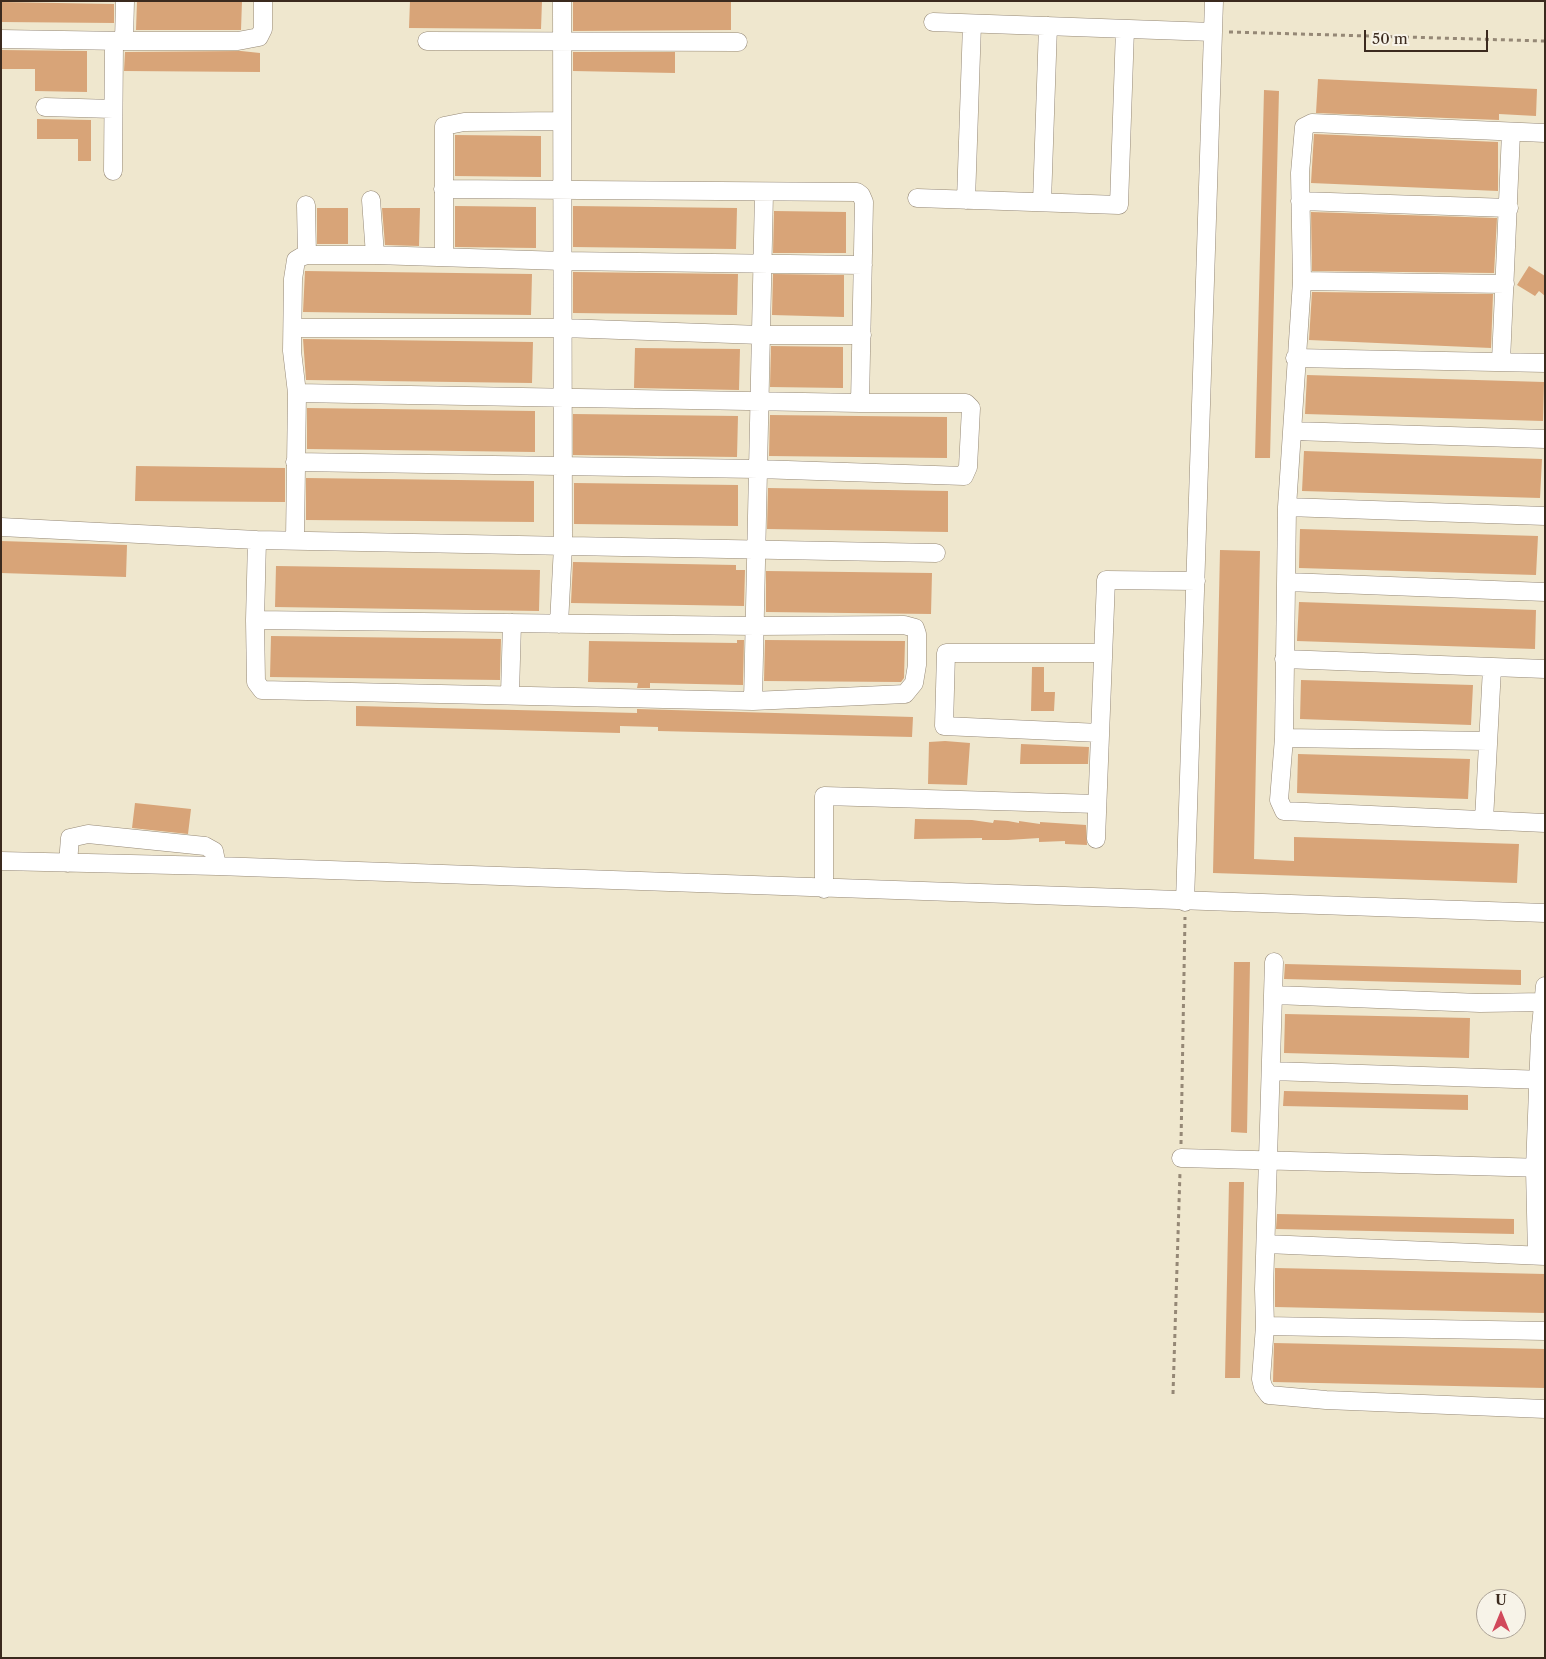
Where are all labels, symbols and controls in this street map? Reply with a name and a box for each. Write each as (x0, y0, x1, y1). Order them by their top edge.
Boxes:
scale bar (1366, 20, 1490, 52)
text: 50 m (1372, 29, 1408, 48)
north arrow (1476, 1589, 1526, 1639)
text: U (1495, 1591, 1507, 1609)

